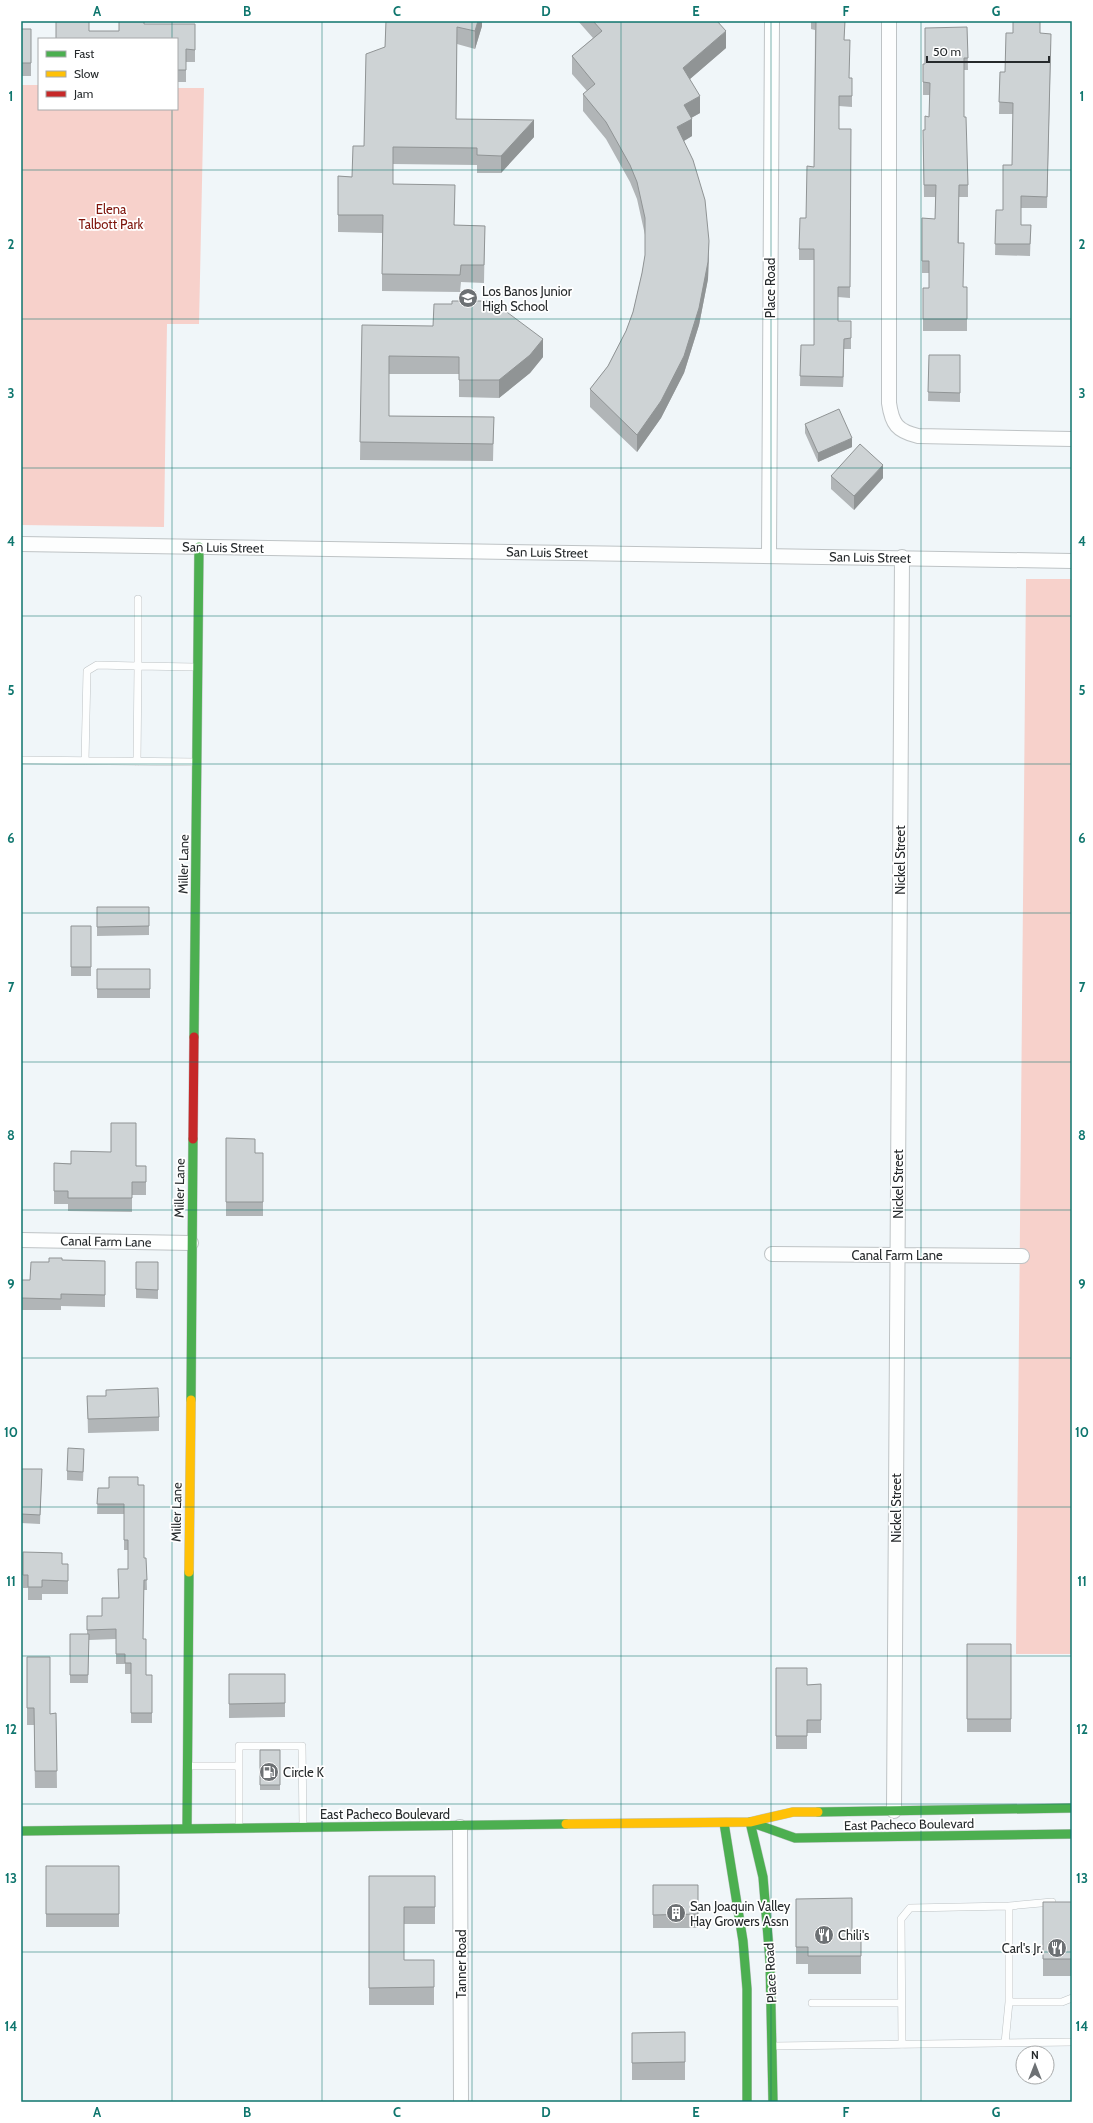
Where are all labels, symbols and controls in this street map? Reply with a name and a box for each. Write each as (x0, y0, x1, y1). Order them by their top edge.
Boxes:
text: A (93, 3, 102, 19)
text: B (243, 3, 251, 19)
text: C (393, 3, 401, 19)
text: D (541, 3, 551, 19)
text: E (692, 3, 700, 19)
text: F (843, 3, 850, 19)
text: G (992, 3, 1001, 19)
legend (38, 38, 178, 110)
scale bar (927, 38, 1049, 64)
text: 50 m (933, 44, 961, 59)
text: Fast (74, 46, 94, 61)
text: Slow (74, 66, 99, 81)
text: Jam (73, 86, 93, 101)
text: 1 (9, 88, 13, 104)
text: 1 (1080, 88, 1084, 104)
park label: Elena Talbott Park (79, 201, 144, 232)
text: 2 (8, 236, 15, 252)
text: 2 (1079, 236, 1086, 252)
street label: Place Road (762, 258, 778, 318)
place label: Los Banos Junior High School (482, 283, 573, 314)
school or university icon: Los Banos Junior High School (457, 287, 479, 309)
text: 3 (7, 385, 15, 401)
text: 3 (1078, 385, 1086, 401)
text: 4 (7, 533, 15, 549)
text: 4 (1078, 533, 1086, 549)
street label: San Luis Street (182, 538, 265, 556)
street label: San Luis Street (506, 543, 589, 561)
street label: San Luis Street (829, 548, 912, 566)
text: 5 (8, 682, 15, 698)
text: 5 (1079, 682, 1086, 698)
street label: Nickel Street (892, 825, 908, 895)
text: 6 (7, 830, 15, 846)
text: 6 (1078, 830, 1086, 846)
street label: Miller Lane (174, 834, 192, 894)
text: 7 (8, 979, 15, 995)
text: 7 (1079, 979, 1086, 995)
text: 8 (7, 1127, 15, 1143)
text: 8 (1078, 1127, 1086, 1143)
street label: Nickel Street (890, 1149, 906, 1219)
street label: Miller Lane (170, 1158, 188, 1218)
street label: Canal Farm Lane (60, 1232, 152, 1250)
street label: Canal Farm Lane (851, 1247, 943, 1263)
text: 9 (7, 1276, 15, 1292)
text: 9 (1078, 1276, 1086, 1292)
text: 10 (4, 1424, 18, 1440)
text: 10 (1075, 1424, 1089, 1440)
street label: Nickel Street (888, 1473, 904, 1543)
street label: Miller Lane (167, 1482, 185, 1542)
text: 11 (6, 1573, 16, 1589)
text: 11 (1077, 1573, 1087, 1589)
text: 12 (5, 1721, 17, 1737)
text: 12 (1076, 1721, 1088, 1737)
fuel station icon: Circle K (258, 1761, 280, 1783)
place label: Circle K (283, 1764, 325, 1780)
street label: East Pacheco Boulevard (320, 1806, 450, 1822)
street label: East Pacheco Boulevard (844, 1815, 974, 1833)
text: 13 (5, 1870, 17, 1886)
text: 13 (1076, 1870, 1088, 1886)
place label: San Joaquin Valley Hay Growers Assn (690, 1898, 791, 1929)
building icon: San Joaquin Valley Hay Growers Assn (665, 1902, 687, 1924)
restaurant icon: Chili's (813, 1924, 835, 1946)
place label: Chili's (838, 1927, 870, 1943)
street label: Tanner Road (453, 1930, 469, 1998)
restaurant icon: Carl's Jr. (1046, 1937, 1068, 1959)
place label: Carl's Jr. (1002, 1940, 1043, 1956)
street label: Place Road (760, 1942, 780, 2004)
text: 14 (5, 2018, 17, 2034)
text: 14 (1076, 2018, 1088, 2034)
north arrow (1015, 2045, 1055, 2085)
text: N (1031, 2048, 1039, 2062)
text: A (93, 2104, 102, 2120)
text: B (243, 2104, 251, 2120)
text: C (393, 2104, 401, 2120)
text: D (541, 2104, 551, 2120)
text: E (692, 2104, 700, 2120)
text: F (843, 2104, 850, 2120)
text: G (992, 2104, 1001, 2120)

